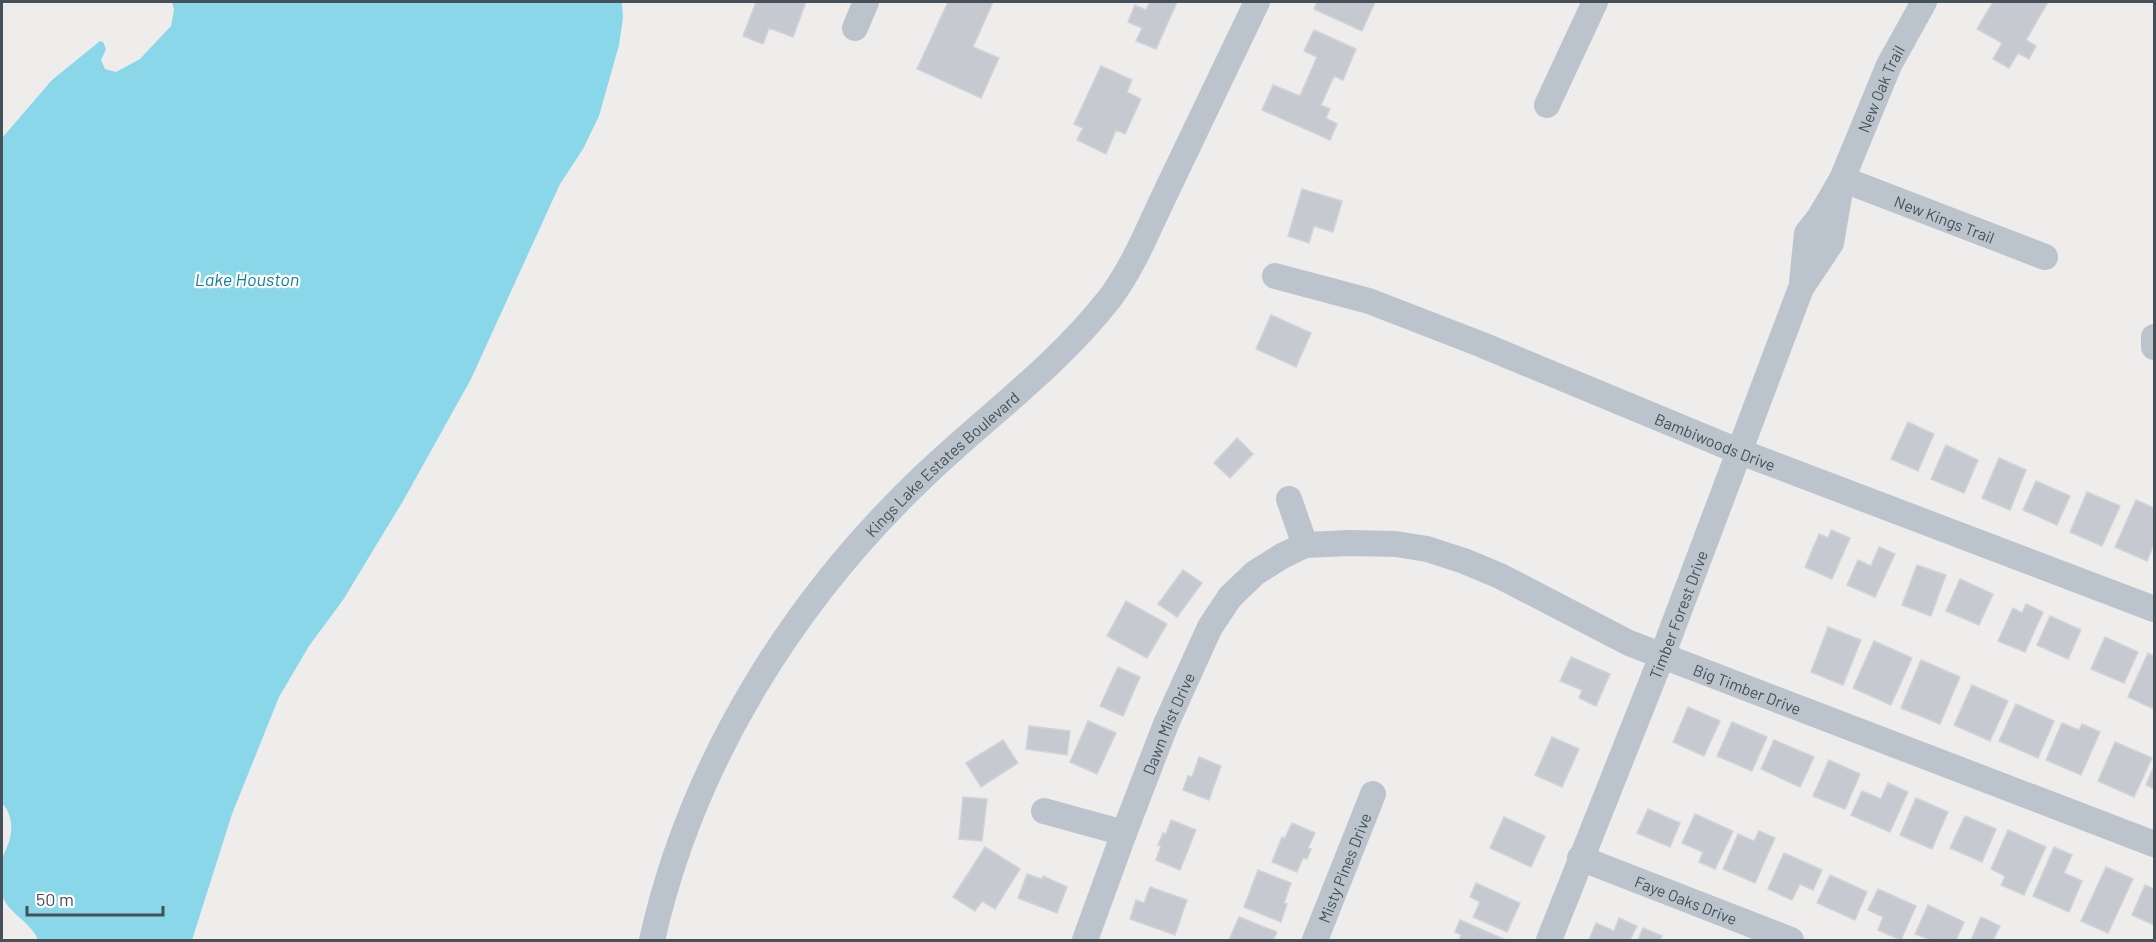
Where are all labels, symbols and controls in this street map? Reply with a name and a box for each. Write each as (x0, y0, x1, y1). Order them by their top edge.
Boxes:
street label: New Oak Trail (1853, 42, 1908, 135)
street label: New Kings Trail (1892, 191, 1997, 246)
water label: Lake Houston (195, 268, 299, 290)
street label: Kings Lake Estates Boulevard (861, 387, 1023, 540)
street label: Bambiwoods Drive (1652, 408, 1778, 474)
street label: Timber Forest Drive (1644, 547, 1711, 682)
street label: Big Timber Drive (1691, 659, 1804, 718)
street label: Dawn Mist Drive (1138, 669, 1198, 777)
street label: Misty Pines Drive (1313, 810, 1374, 925)
street label: Faye Oaks Drive (1632, 871, 1740, 928)
scale bar (27, 879, 164, 917)
text: 50 m (36, 888, 74, 910)

